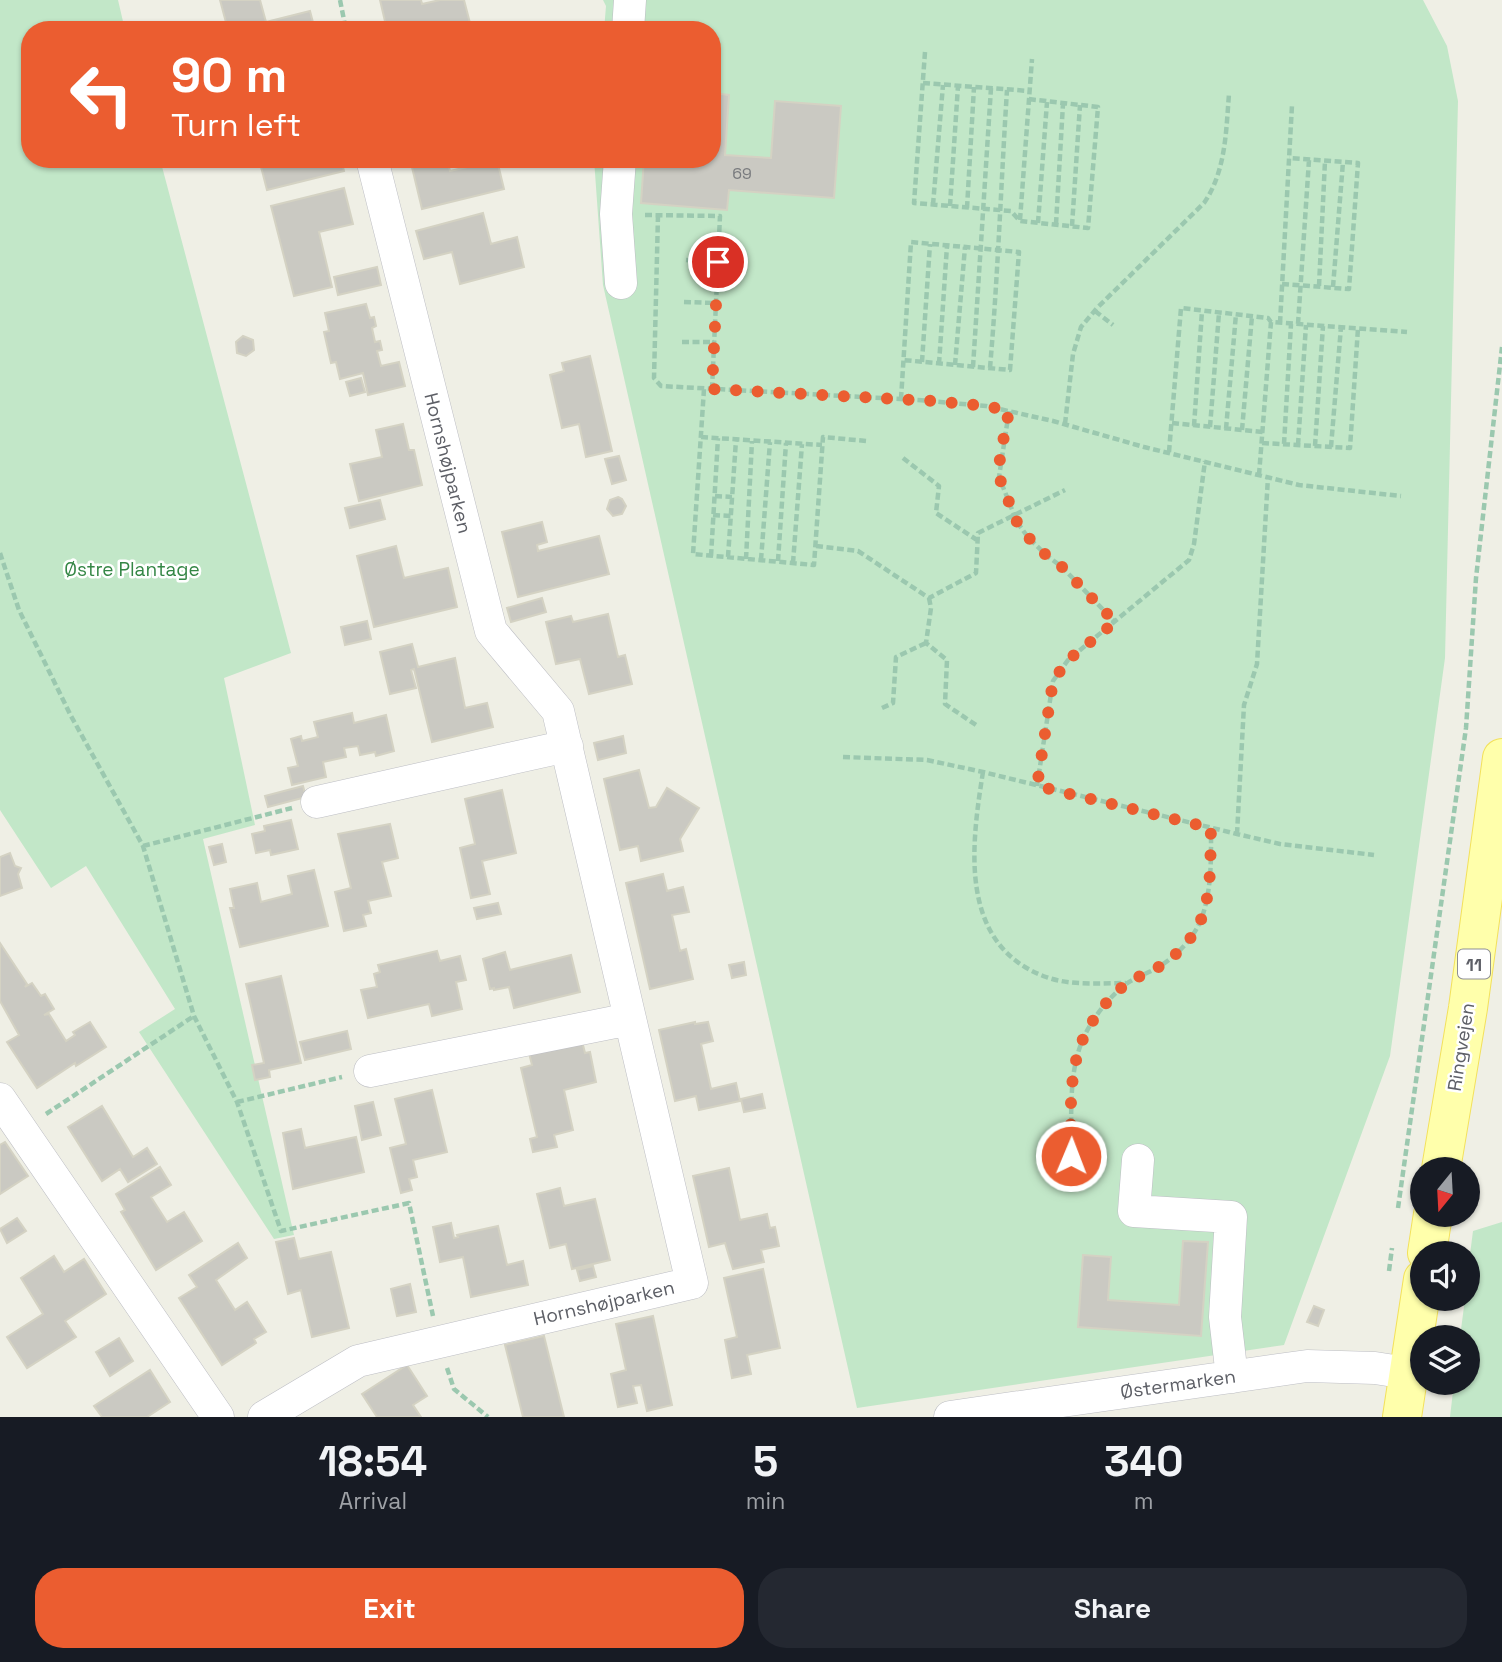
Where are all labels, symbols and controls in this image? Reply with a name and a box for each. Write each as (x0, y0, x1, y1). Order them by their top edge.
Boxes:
text: 90 m (171, 44, 287, 106)
icon: left (56, 49, 147, 140)
text: Turn left (171, 105, 301, 145)
house number: 69 (732, 163, 752, 184)
pin (688, 232, 748, 292)
icon: arrive (699, 243, 737, 281)
street label: Hornshøjparken (418, 390, 478, 536)
park label: Østre Plantage (64, 557, 200, 582)
road number: 11 (1458, 950, 1490, 979)
street label: Ringvejen (1442, 1001, 1480, 1093)
position arrow (1034, 1119, 1108, 1193)
north arrow (1410, 1157, 1480, 1227)
map controls (1410, 1157, 1480, 1395)
button: sound (1410, 1241, 1480, 1311)
street label: Hornshøjparken (531, 1275, 677, 1331)
button: layers (1410, 1325, 1480, 1395)
street label: Østermarken (1119, 1364, 1237, 1404)
text: 18:54 (319, 1435, 427, 1488)
text: 5 (753, 1435, 778, 1488)
text: 340 (1104, 1435, 1183, 1488)
text: Arrival (339, 1486, 407, 1516)
text: min (746, 1486, 785, 1516)
text: m (1134, 1486, 1154, 1516)
button: Exit (35, 1568, 744, 1648)
button: Share (758, 1568, 1467, 1648)

